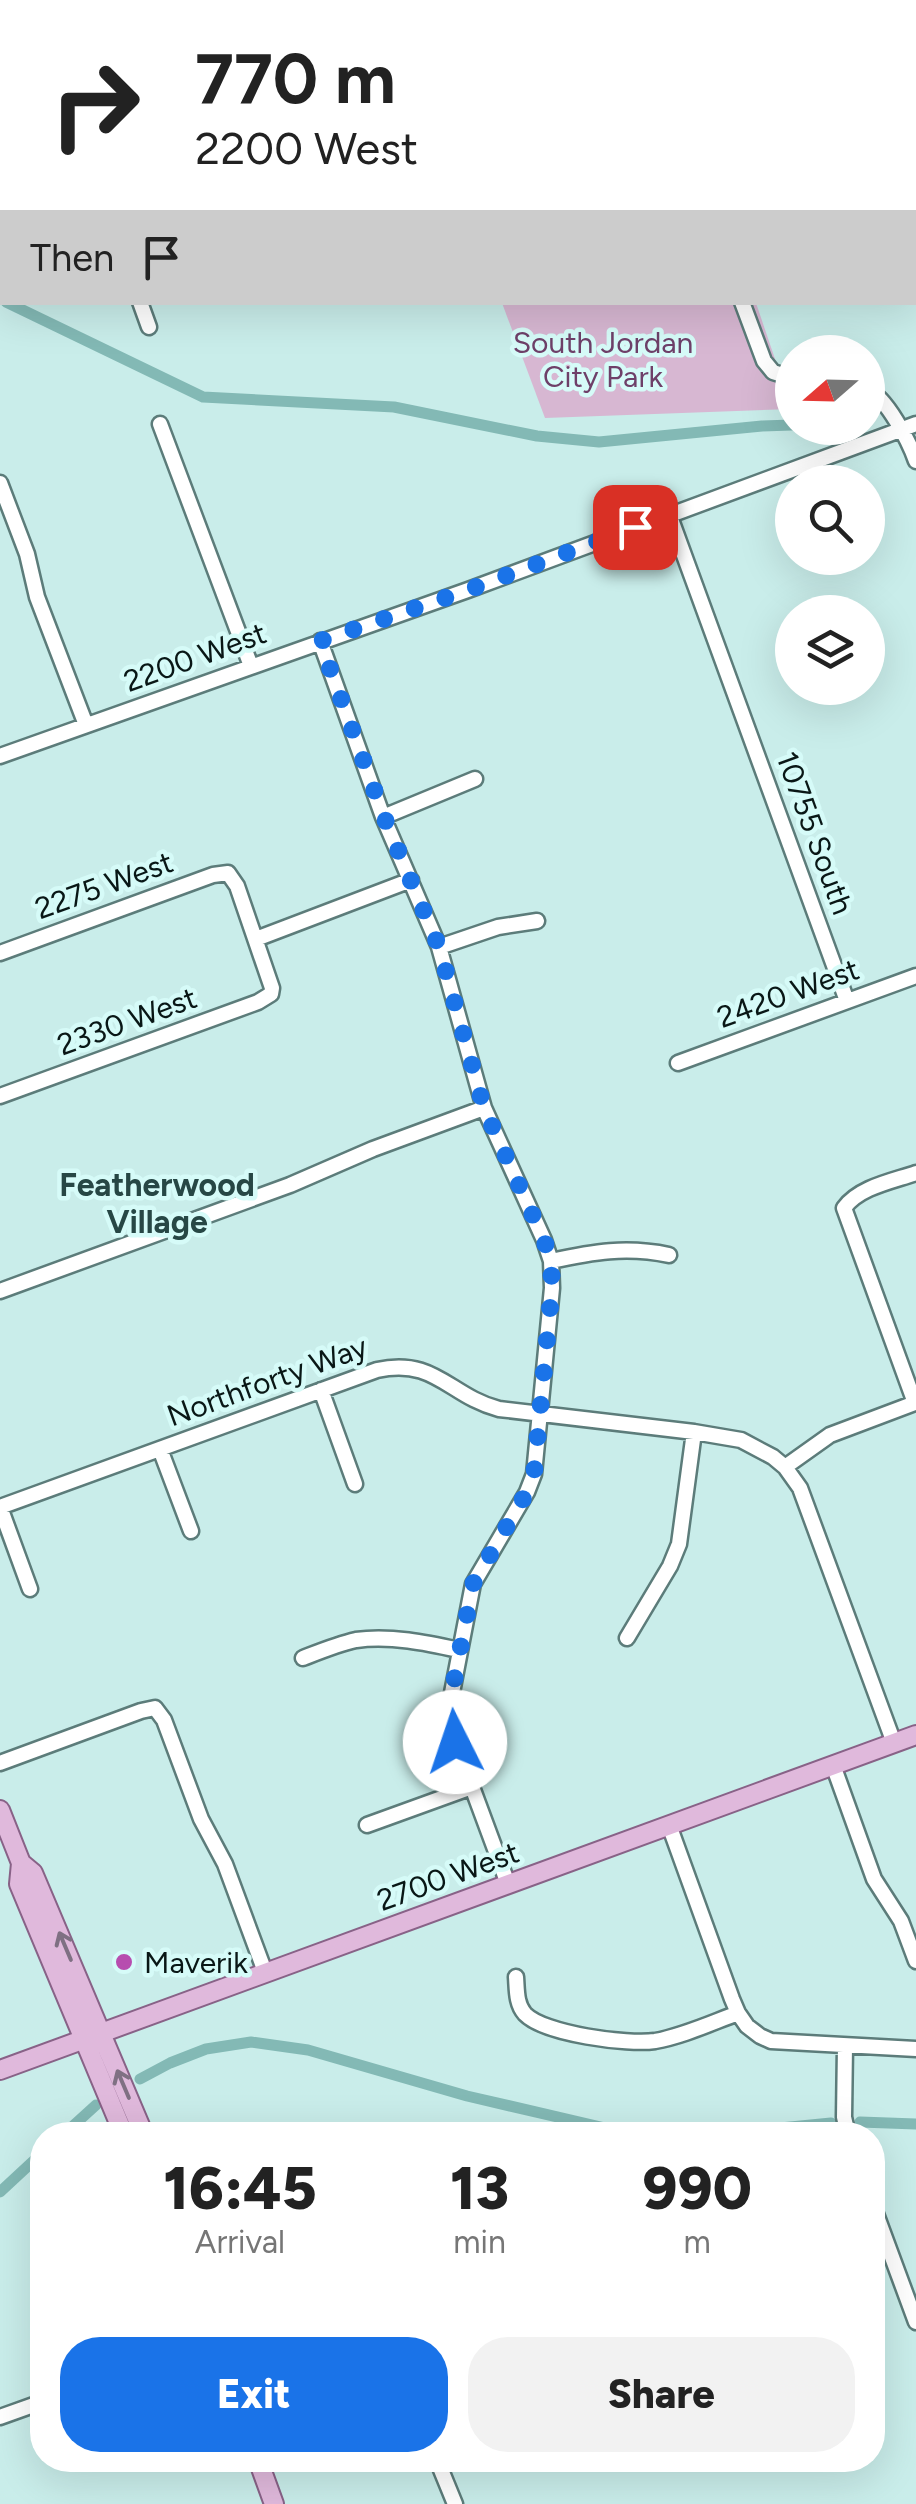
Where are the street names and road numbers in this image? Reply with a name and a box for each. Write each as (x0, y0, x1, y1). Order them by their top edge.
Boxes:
street label: 2200 West (119, 614, 271, 700)
street label: 10755 South (768, 747, 862, 919)
street label: 2275 West (30, 843, 178, 927)
street label: 2420 West (712, 950, 864, 1036)
street label: 2330 West (52, 979, 202, 1063)
street label: Northforty Way (162, 1328, 372, 1434)
street label: 2700 West (372, 1833, 524, 1919)

